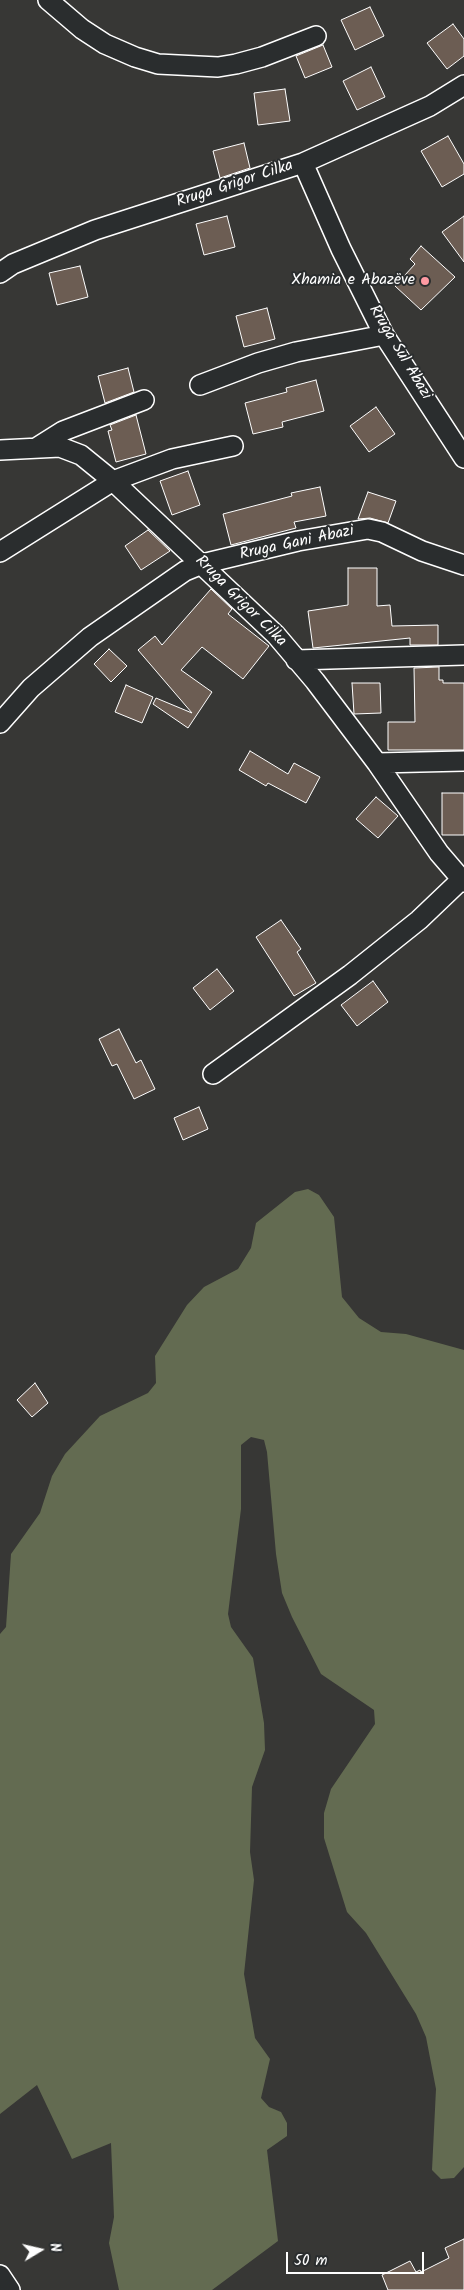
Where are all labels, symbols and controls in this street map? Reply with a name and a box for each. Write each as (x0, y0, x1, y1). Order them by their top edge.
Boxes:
street label: Rruga Grigor Cilka (174, 157, 296, 213)
place label: Xhamia e Abazëve (291, 271, 415, 291)
marker: Xhamia e Abazëve (419, 275, 431, 287)
street label: Rruga Sul Abazi (363, 302, 435, 404)
street label: Rruga Gani Abazi (238, 523, 356, 565)
street label: Rruga Grigor Cilka (190, 552, 290, 652)
north arrow (15, 2225, 65, 2275)
text: N (43, 2242, 66, 2254)
scale bar (289, 2242, 426, 2274)
text: 50 m (294, 2249, 328, 2273)

